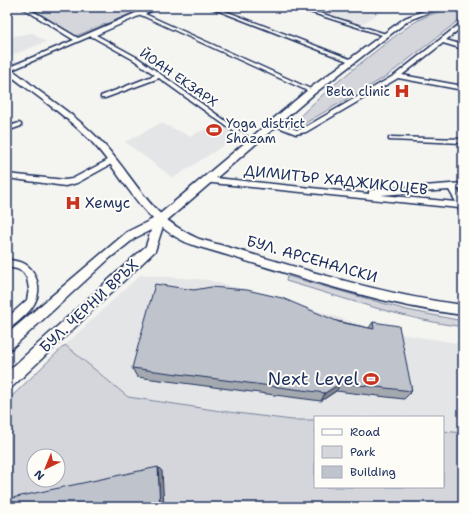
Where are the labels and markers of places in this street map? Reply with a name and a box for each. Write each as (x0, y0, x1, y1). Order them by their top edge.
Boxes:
hospital icon: Beta clinic (393, 82, 411, 100)
place label: Beta clinic (326, 83, 390, 100)
place label: Yoga district Shazam (226, 115, 306, 147)
sports icon: Yoga district Shazam (205, 121, 223, 139)
place label: Хемус (85, 193, 130, 213)
hospital icon: Хемус (64, 194, 82, 212)
place label: Next Level (268, 367, 360, 391)
sports icon: Next Level (362, 370, 380, 388)

